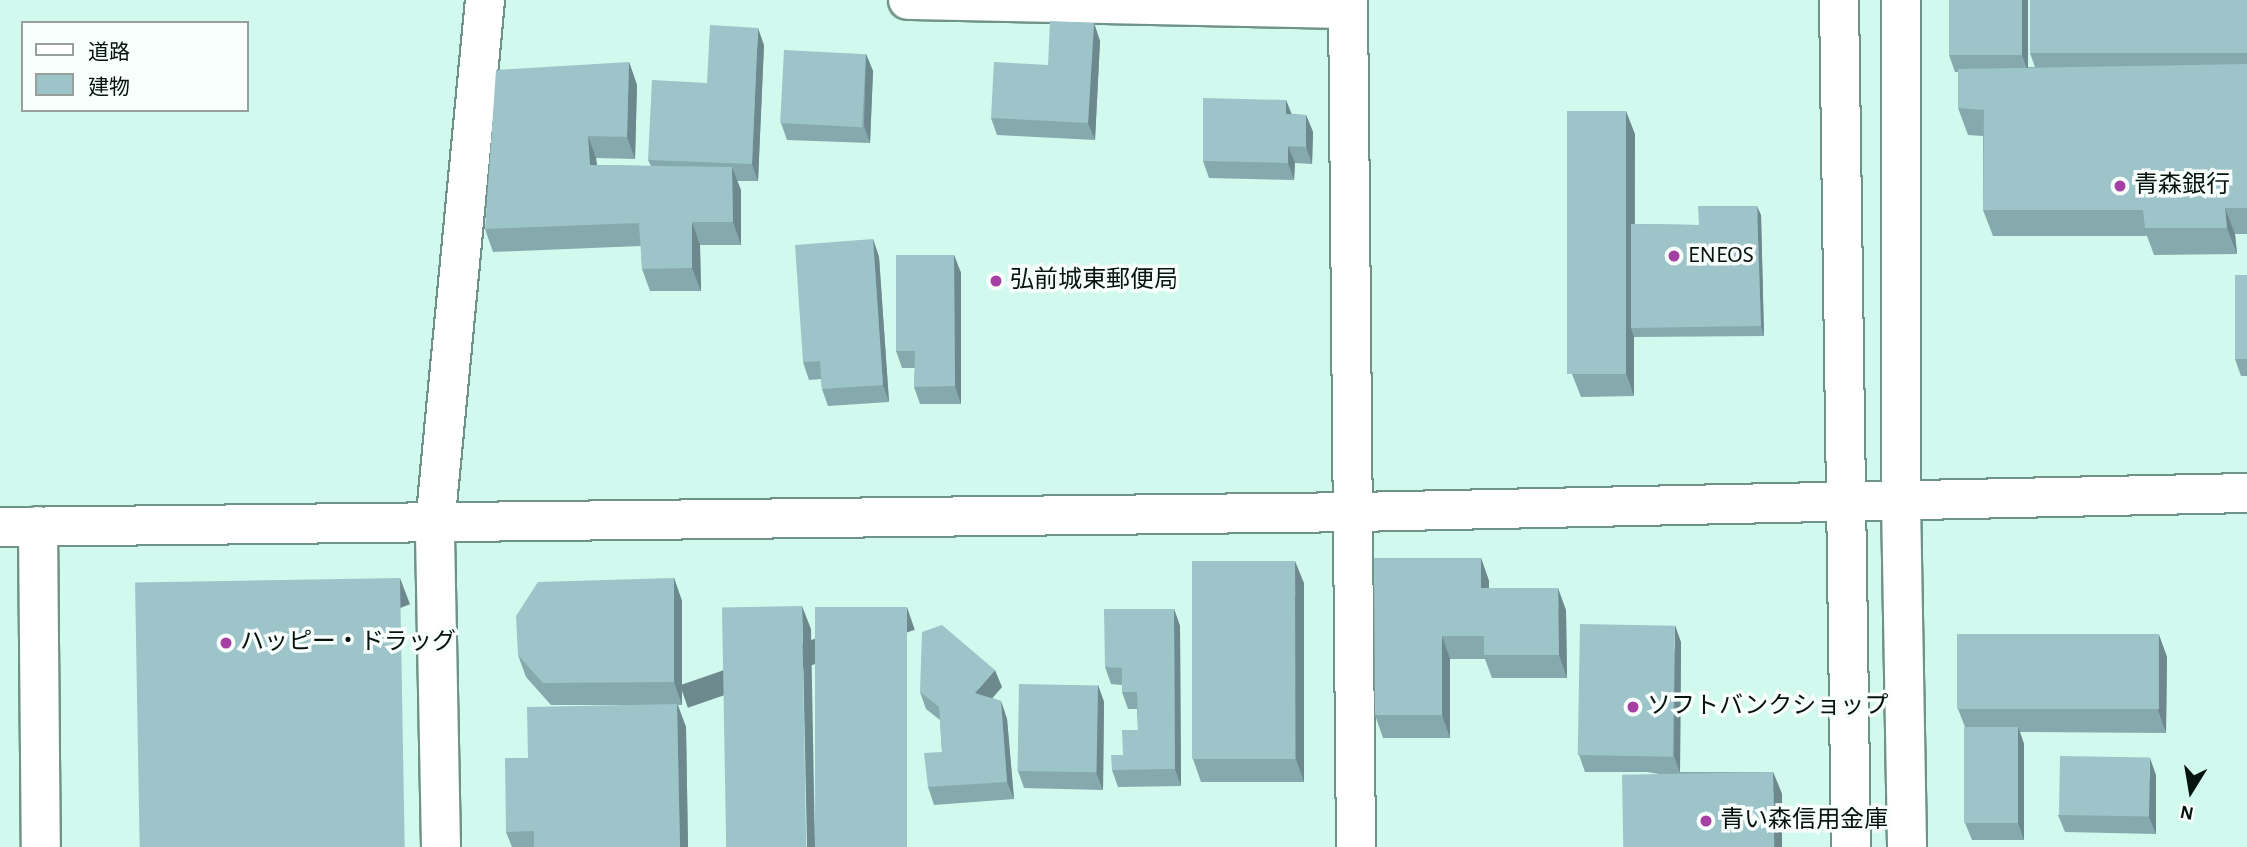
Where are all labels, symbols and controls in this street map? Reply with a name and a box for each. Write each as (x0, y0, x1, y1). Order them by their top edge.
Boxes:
legend (21, 21, 248, 112)
text: 道路 (88, 42, 130, 63)
text: 建物 (88, 77, 130, 98)
place label: 青森銀行 (2134, 172, 2230, 200)
marker: 青森銀行 (2112, 178, 2128, 194)
place label: ENEOS (1688, 242, 1754, 270)
marker: ENEOS (1666, 248, 1682, 264)
place label: 弘前城東郵便局 (1010, 267, 1178, 295)
marker: 弘前城東郵便局 (988, 273, 1004, 289)
place label: ハッピー・ドラッグ (240, 629, 456, 657)
marker: ハッピー・ドラッグ (218, 635, 234, 651)
place label: ソフトバンクショップ (1647, 693, 1887, 721)
marker: ソフトバンクショップ (1625, 699, 1641, 715)
north arrow (2156, 756, 2226, 826)
text: N (2179, 802, 2195, 823)
place label: 青い森信用金庫 (1720, 807, 1888, 835)
marker: 青い森信用金庫 (1698, 813, 1714, 829)

